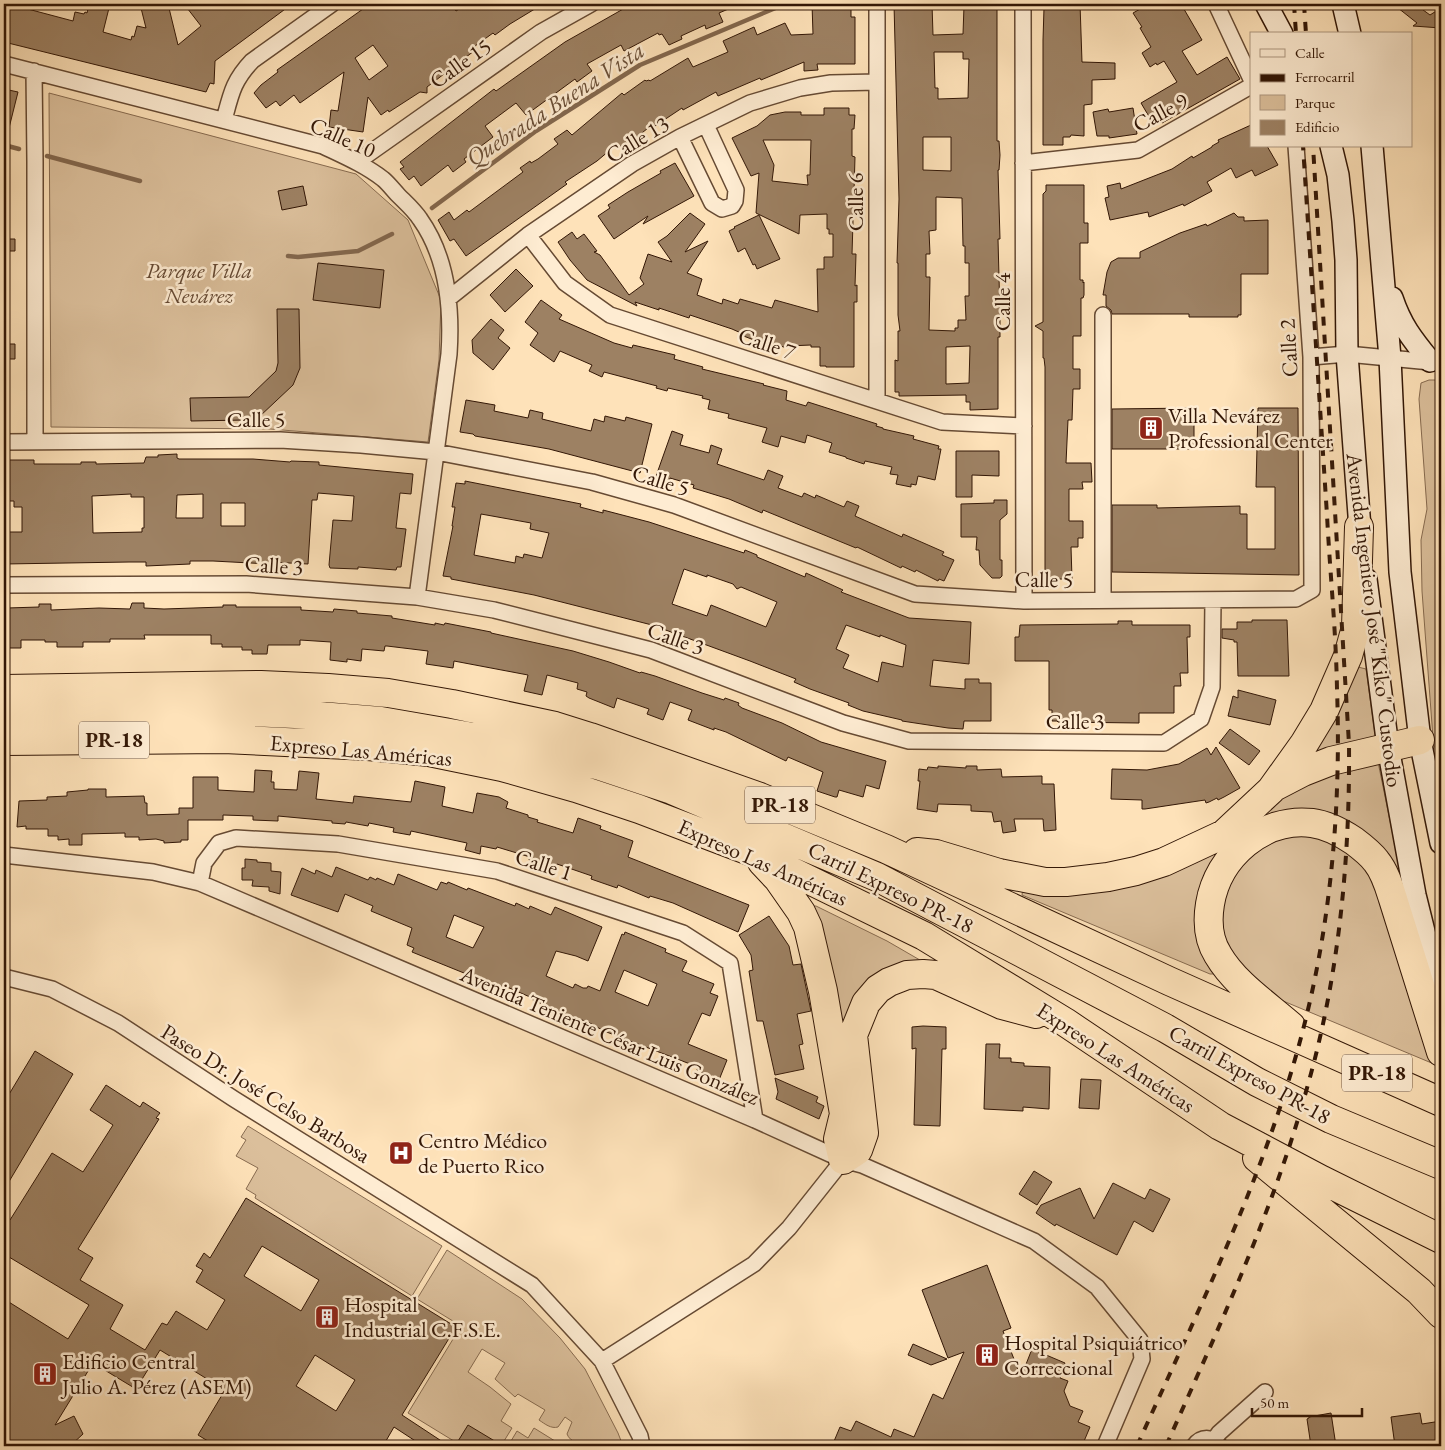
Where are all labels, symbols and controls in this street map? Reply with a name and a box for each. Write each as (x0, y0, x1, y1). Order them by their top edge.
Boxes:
street label: Calle 15 (424, 32, 497, 95)
legend (1250, 32, 1412, 148)
water label: Quebrada Buena Vista (460, 34, 650, 173)
text: Calle (1295, 43, 1325, 62)
text: Ferrocarril (1295, 67, 1355, 86)
street label: Calle 9 (1128, 86, 1193, 139)
text: Parque (1295, 93, 1335, 112)
street label: Calle 13 (600, 109, 674, 170)
street label: Calle 10 (305, 110, 381, 165)
text: Edificio (1295, 117, 1339, 136)
street label: Calle 6 (841, 172, 870, 231)
park label: Parque Villa Nevárez (146, 256, 252, 310)
street label: Calle 4 (988, 272, 1017, 331)
street label: Calle 2 (1272, 318, 1305, 378)
street label: Calle 7 (735, 321, 800, 366)
place label: Villa Nevárez Professional Center (1168, 401, 1333, 455)
street label: Calle 5 (227, 405, 285, 434)
building icon: Villa Nevárez Professional Center (1138, 415, 1164, 441)
street label: Avenida Ingeniero José "Kiko" Custodio (1339, 450, 1409, 789)
street label: Calle 5 (629, 458, 693, 503)
street label: Calle 3 (244, 549, 304, 582)
street label: Calle 5 (1014, 564, 1073, 595)
street label: Calle 3 (643, 615, 708, 662)
street label: Calle 3 (1046, 707, 1104, 736)
road number: PR-18 (79, 722, 149, 758)
street label: Expreso Las Américas (269, 728, 453, 773)
road number: PR-18 (745, 786, 815, 824)
street label: Expreso Las Américas (673, 812, 852, 913)
street label: Carril Expreso PR-18 (803, 835, 978, 940)
street label: Calle 1 (512, 842, 576, 887)
street label: Avenida Teniente César Luis González (455, 959, 764, 1112)
street label: Expreso Las Américas (1031, 995, 1200, 1119)
street label: Paseo Dr. José Celso Barbosa (156, 1017, 376, 1170)
street label: Carril Expreso PR-18 (1164, 1018, 1336, 1131)
road number: PR-18 (1342, 1054, 1412, 1092)
place label: Centro Médico de Puerto Rico (418, 1126, 547, 1180)
hospital icon: Centro Médico de Puerto Rico (388, 1140, 414, 1166)
place label: Hospital Industrial C.F.S.E. (344, 1290, 501, 1344)
building icon: Hospital Industrial C.F.S.E. (314, 1304, 340, 1330)
place label: Hospital Psiquiátrico Correccional (1004, 1328, 1183, 1382)
building icon: Hospital Psiquiátrico Correccional (974, 1342, 1000, 1368)
place label: Edificio Central Julio A. Pérez (ASEM) (60, 1347, 252, 1401)
building icon: Edificio Central Julio A. Pérez (ASEM) (32, 1361, 58, 1387)
scale bar (1252, 1385, 1362, 1417)
text: 50 m (1260, 1393, 1289, 1412)

